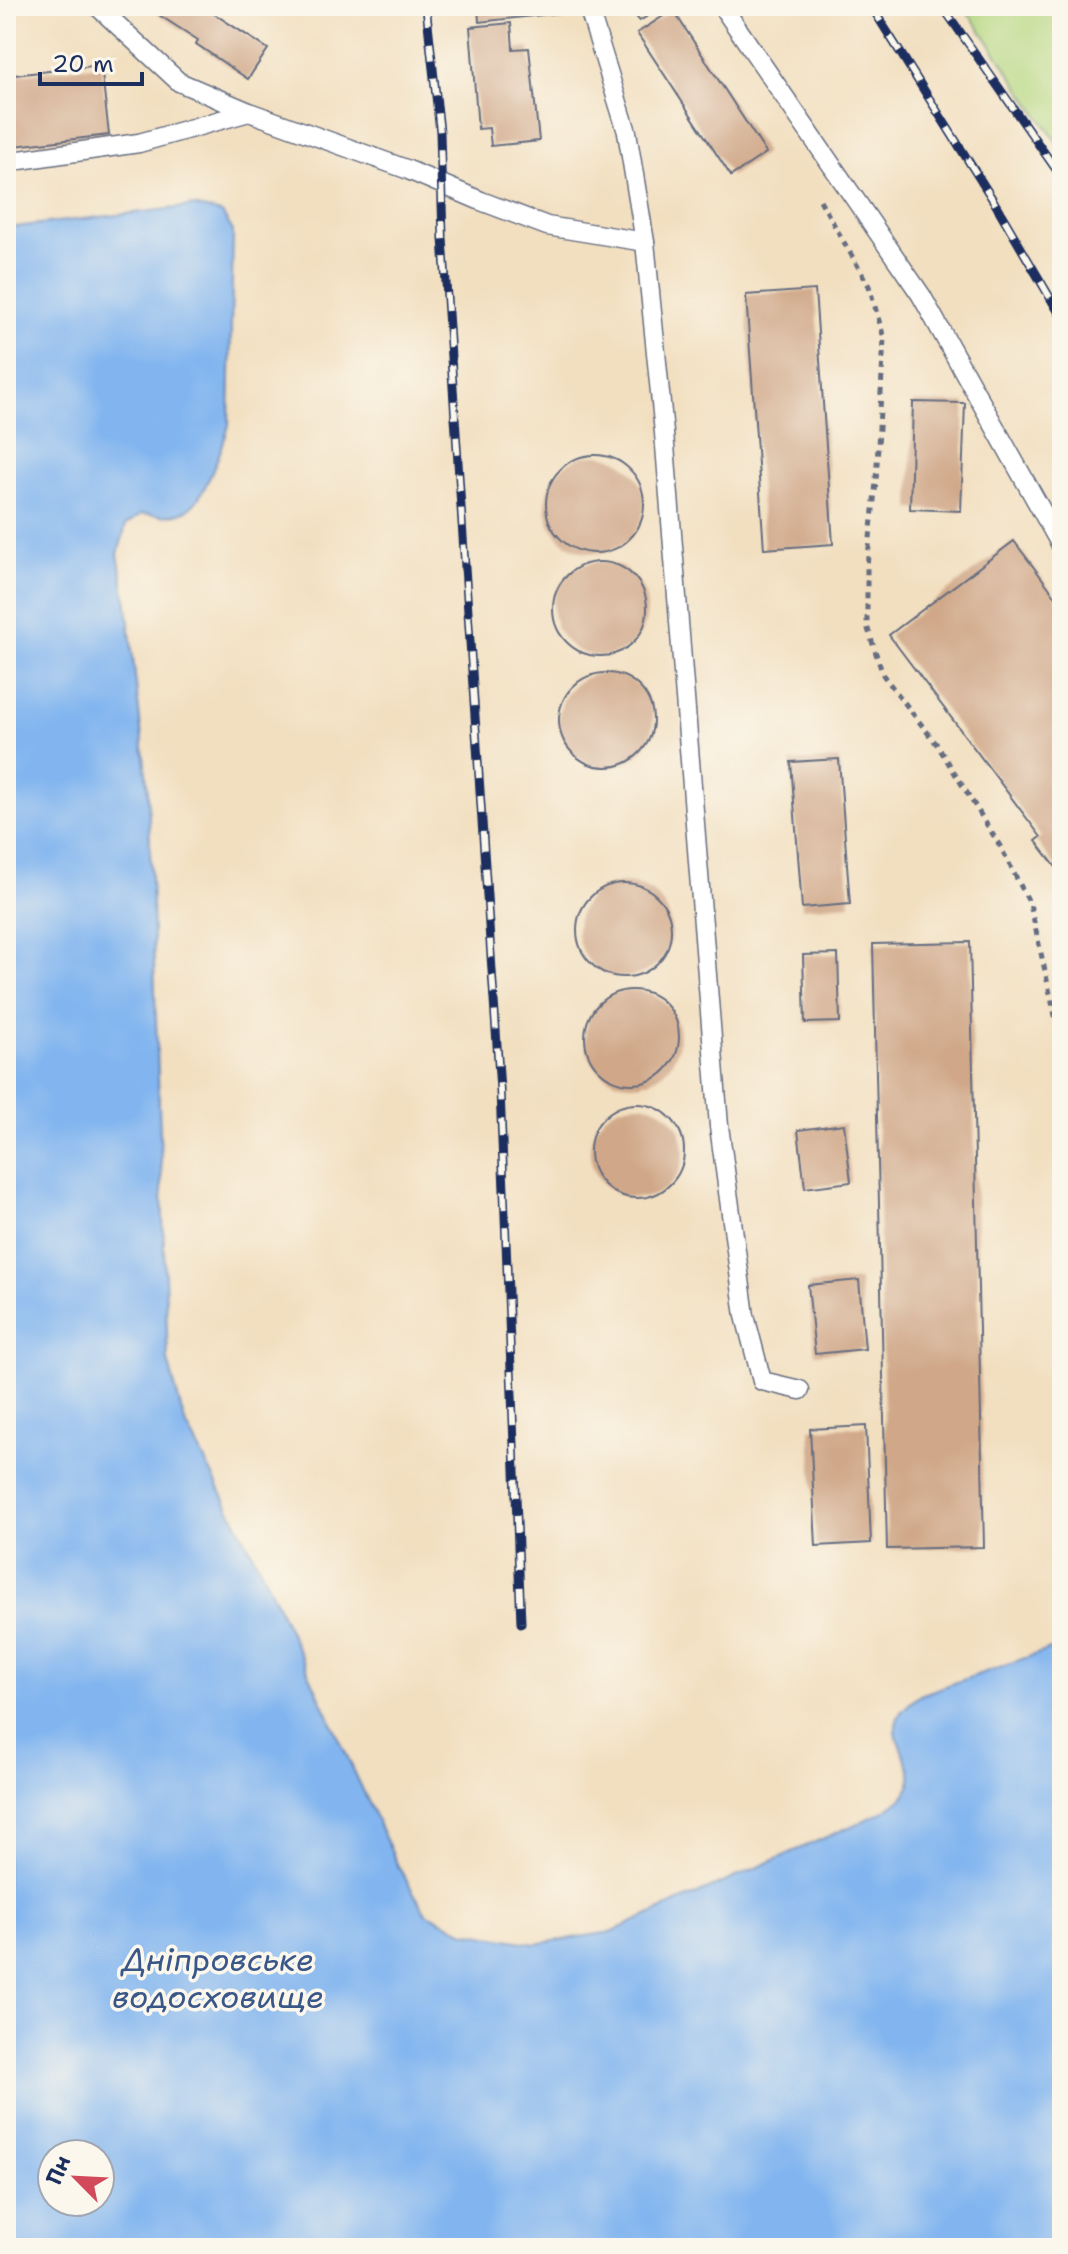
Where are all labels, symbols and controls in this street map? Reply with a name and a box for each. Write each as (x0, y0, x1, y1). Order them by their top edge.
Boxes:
scale bar (40, 36, 142, 86)
text: 20 m (52, 48, 114, 80)
water label: Дніпровське водосховище (112, 1938, 324, 2018)
north arrow (36, 2138, 116, 2218)
text: Пн (39, 2151, 77, 2189)

